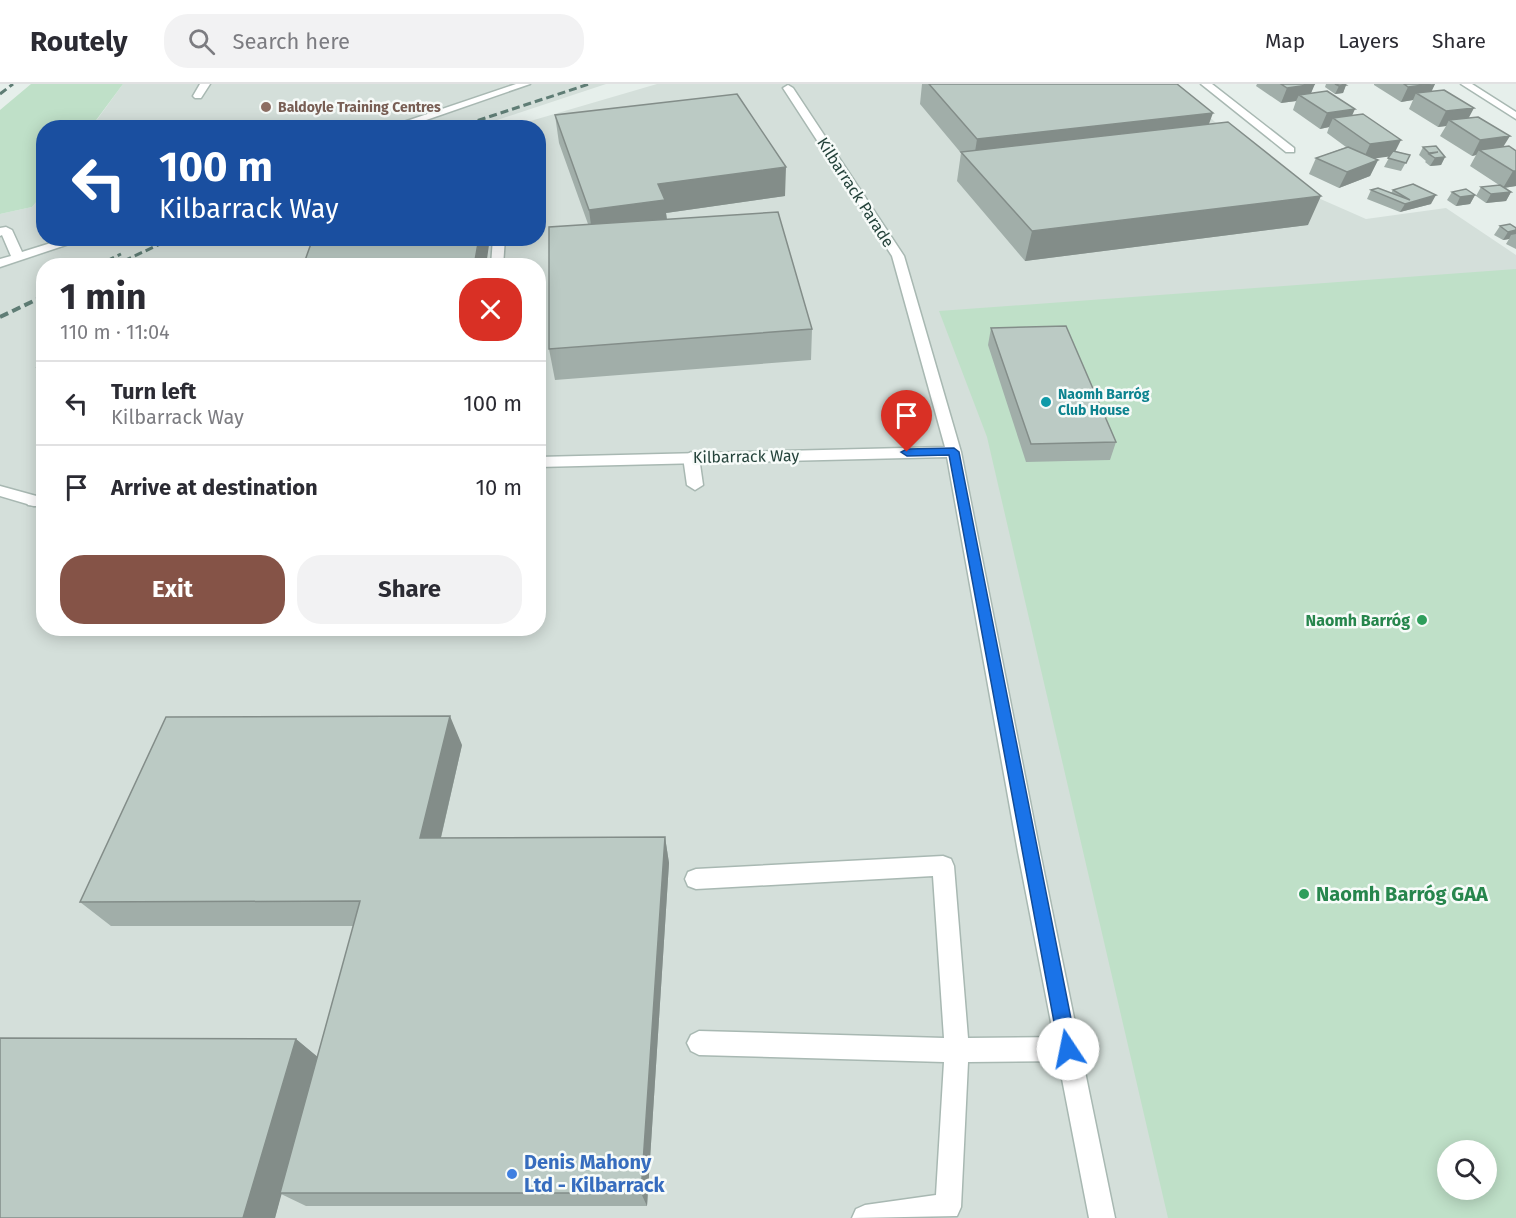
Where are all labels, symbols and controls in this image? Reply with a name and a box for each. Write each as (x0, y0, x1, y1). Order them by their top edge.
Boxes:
search box (164, 14, 584, 68)
text: Routely (30, 25, 128, 58)
icon: search (185, 25, 218, 58)
text: Search here (233, 28, 350, 55)
text: Map (1265, 28, 1305, 54)
text: Layers (1338, 28, 1399, 54)
text: Share (1432, 28, 1486, 54)
place label: Baldoyle Training Centres (278, 99, 441, 116)
marker: Baldoyle Training Centres (259, 100, 273, 114)
street label: Kilbarrack Parade (813, 134, 898, 251)
text: 100 m (159, 142, 273, 192)
icon: left (60, 144, 138, 222)
text: Kilbarrack Way (159, 193, 338, 225)
text: 1 min (60, 275, 147, 319)
button: close (459, 278, 522, 341)
text: 110 m · 11:04 (60, 320, 170, 344)
text: Turn left (111, 378, 196, 405)
place label: Naomh Barróg Club House (1058, 386, 1150, 419)
icon: left (60, 387, 93, 420)
text: 100 m (463, 390, 522, 417)
pin (881, 390, 932, 452)
marker: Naomh Barróg Club House (1039, 395, 1053, 409)
icon: arrive (890, 399, 923, 432)
text: Kilbarrack Way (111, 405, 244, 429)
street label: Kilbarrack Way (693, 446, 799, 467)
icon: arrive (60, 471, 93, 504)
text: Arrive at destination (111, 474, 318, 501)
text: 10 m (476, 474, 522, 501)
button: Exit (60, 555, 285, 624)
button: Share (297, 555, 522, 624)
place label: Naomh Barróg (1306, 611, 1410, 630)
marker: Naomh Barróg (1415, 613, 1429, 627)
place label: Naomh Barróg GAA (1316, 882, 1489, 906)
marker: Naomh Barróg GAA (1297, 887, 1311, 901)
position arrow (1036, 1017, 1100, 1081)
map controls (1437, 1140, 1497, 1200)
button: search (1437, 1140, 1497, 1200)
place label: Denis Mahony Ltd - Kilbarrack (524, 1150, 665, 1197)
marker: Denis Mahony Ltd - Kilbarrack (505, 1167, 519, 1181)

